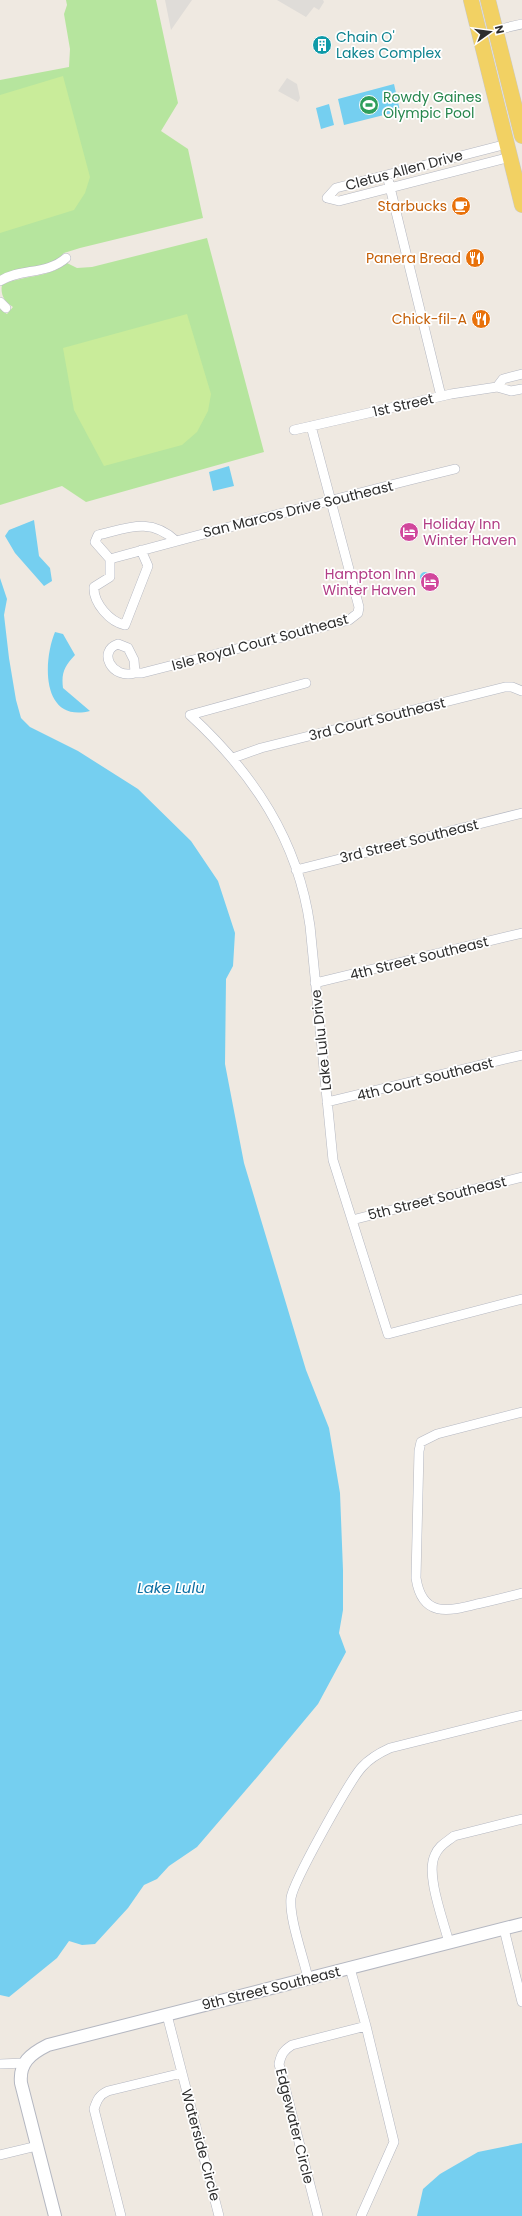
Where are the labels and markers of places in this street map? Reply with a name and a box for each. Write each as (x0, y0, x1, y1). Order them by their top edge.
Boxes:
place label: Chain O' Lakes Complex (336, 27, 441, 63)
building icon: Chain O' Lakes Complex (311, 34, 333, 56)
place label: Rowdy Gaines Olympic Pool (383, 87, 482, 123)
sports icon: Rowdy Gaines Olympic Pool (358, 94, 380, 116)
cafe icon: Starbucks (450, 195, 472, 217)
place label: Starbucks (378, 196, 447, 216)
restaurant icon: Panera Bread (464, 247, 486, 269)
place label: Panera Bread (366, 248, 461, 268)
restaurant icon: Chick-fil-A (470, 308, 492, 330)
place label: Chick-fil-A (392, 309, 467, 329)
place label: Holiday Inn Winter Haven (423, 514, 516, 550)
hotel icon: Holiday Inn Winter Haven (398, 521, 420, 543)
place label: Hampton Inn Winter Haven (323, 564, 416, 600)
hotel icon: Hampton Inn Winter Haven (419, 571, 441, 593)

